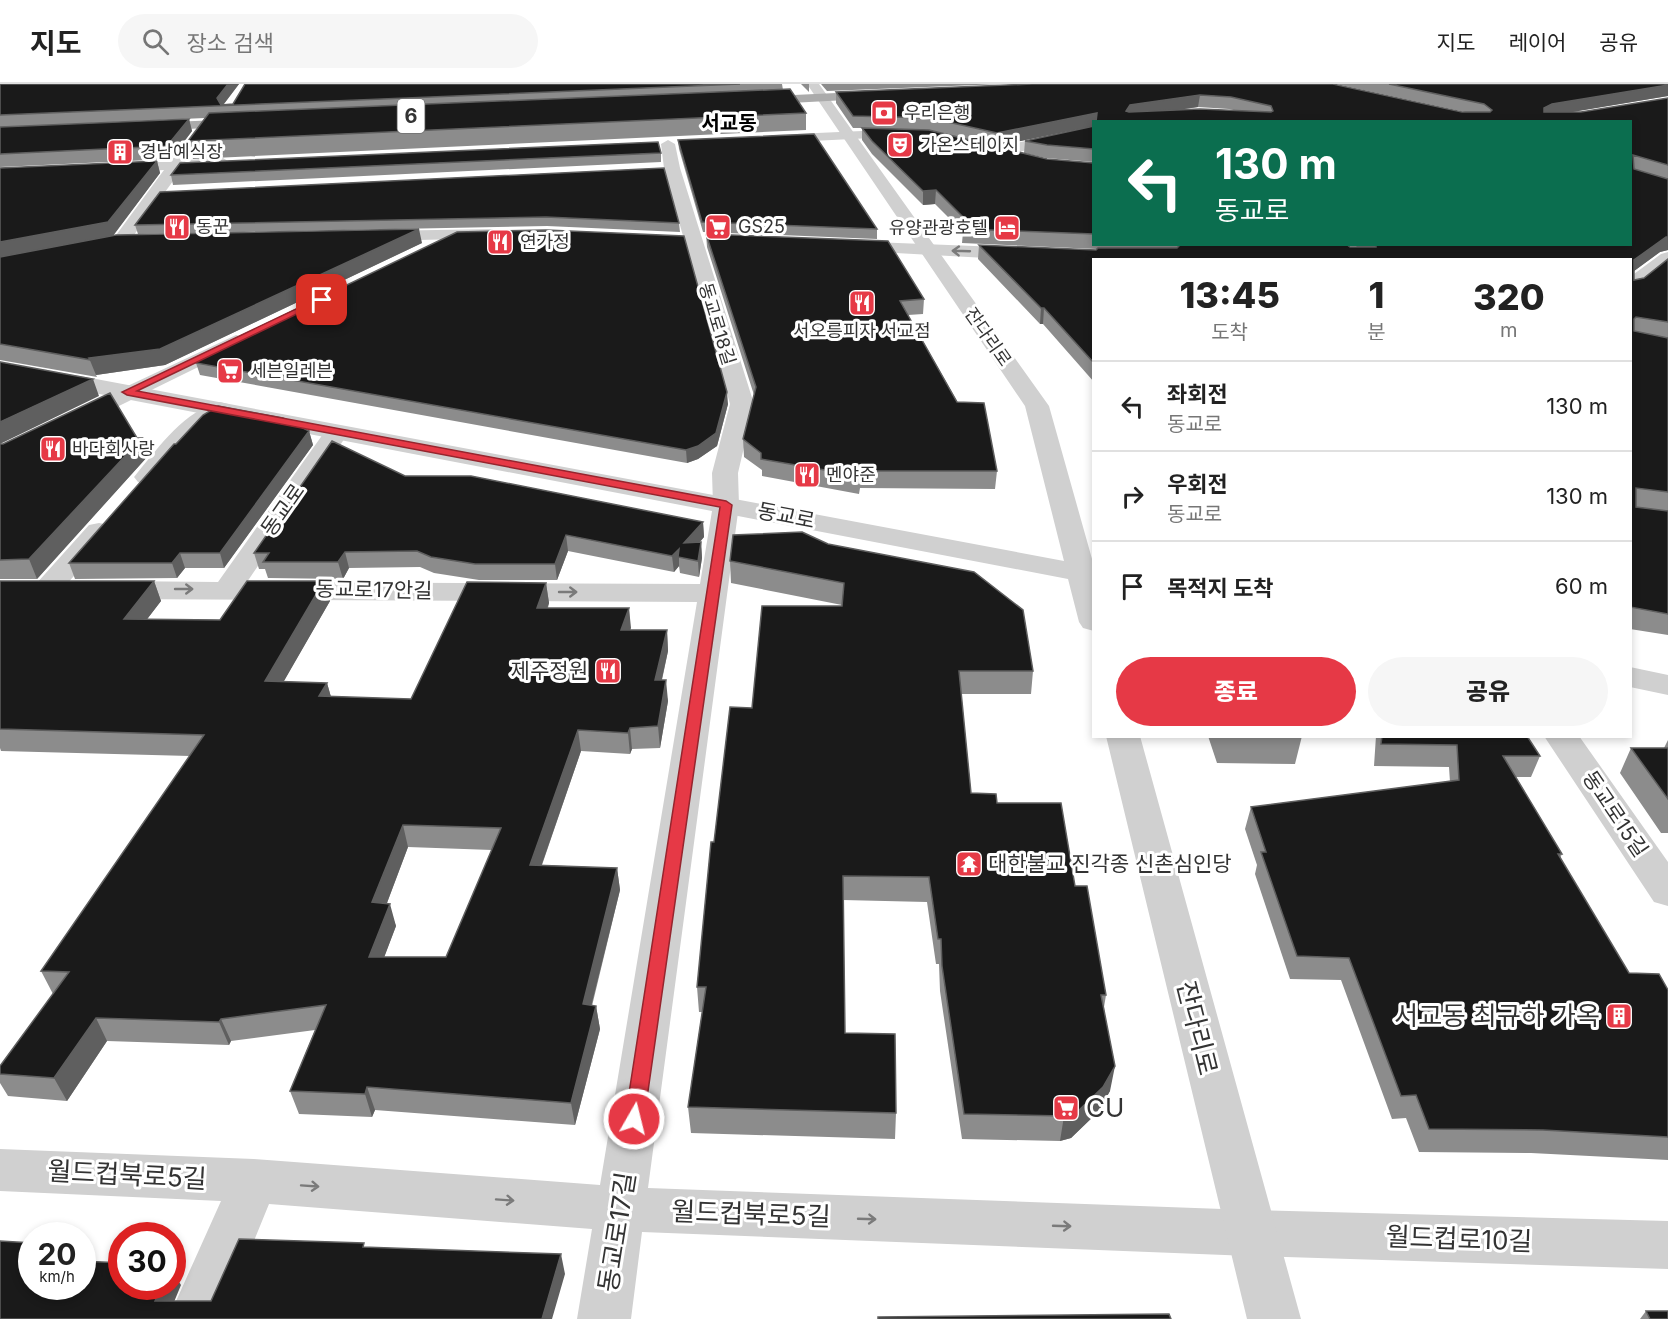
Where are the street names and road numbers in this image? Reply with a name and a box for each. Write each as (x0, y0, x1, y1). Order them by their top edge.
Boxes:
road number: 6 (398, 99, 424, 133)
street label: 동교로18길 (695, 280, 740, 367)
street label: 잔다리로 (961, 304, 1016, 370)
street label: 동교로 (256, 479, 309, 541)
street label: 동교로 (755, 498, 817, 533)
street label: 동교로17안길 (315, 576, 433, 603)
street label: 동교로15길 (1577, 766, 1653, 862)
street label: 잔다리로 (1171, 978, 1224, 1078)
street label: 월드컵북로5길 (47, 1155, 207, 1194)
street label: 동교로17길 (592, 1170, 641, 1294)
street label: 월드컵북로5길 (671, 1195, 831, 1232)
street label: 월드컵로10길 (1385, 1220, 1533, 1257)

